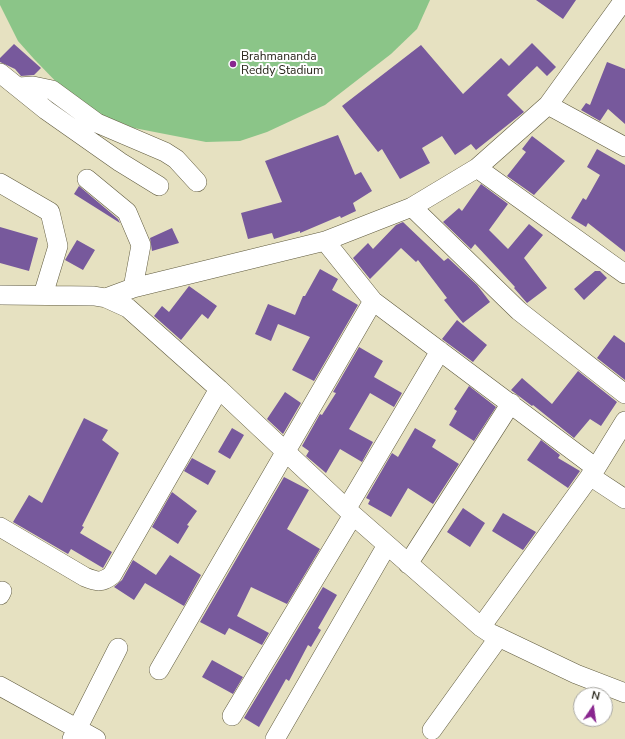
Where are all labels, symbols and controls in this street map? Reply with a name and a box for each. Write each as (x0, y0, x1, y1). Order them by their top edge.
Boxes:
place label: Brahmananda Reddy Stadium (241, 50, 323, 78)
marker: Brahmananda Reddy Stadium (228, 59, 238, 69)
north arrow (573, 687, 613, 727)
text: N (590, 688, 601, 704)

